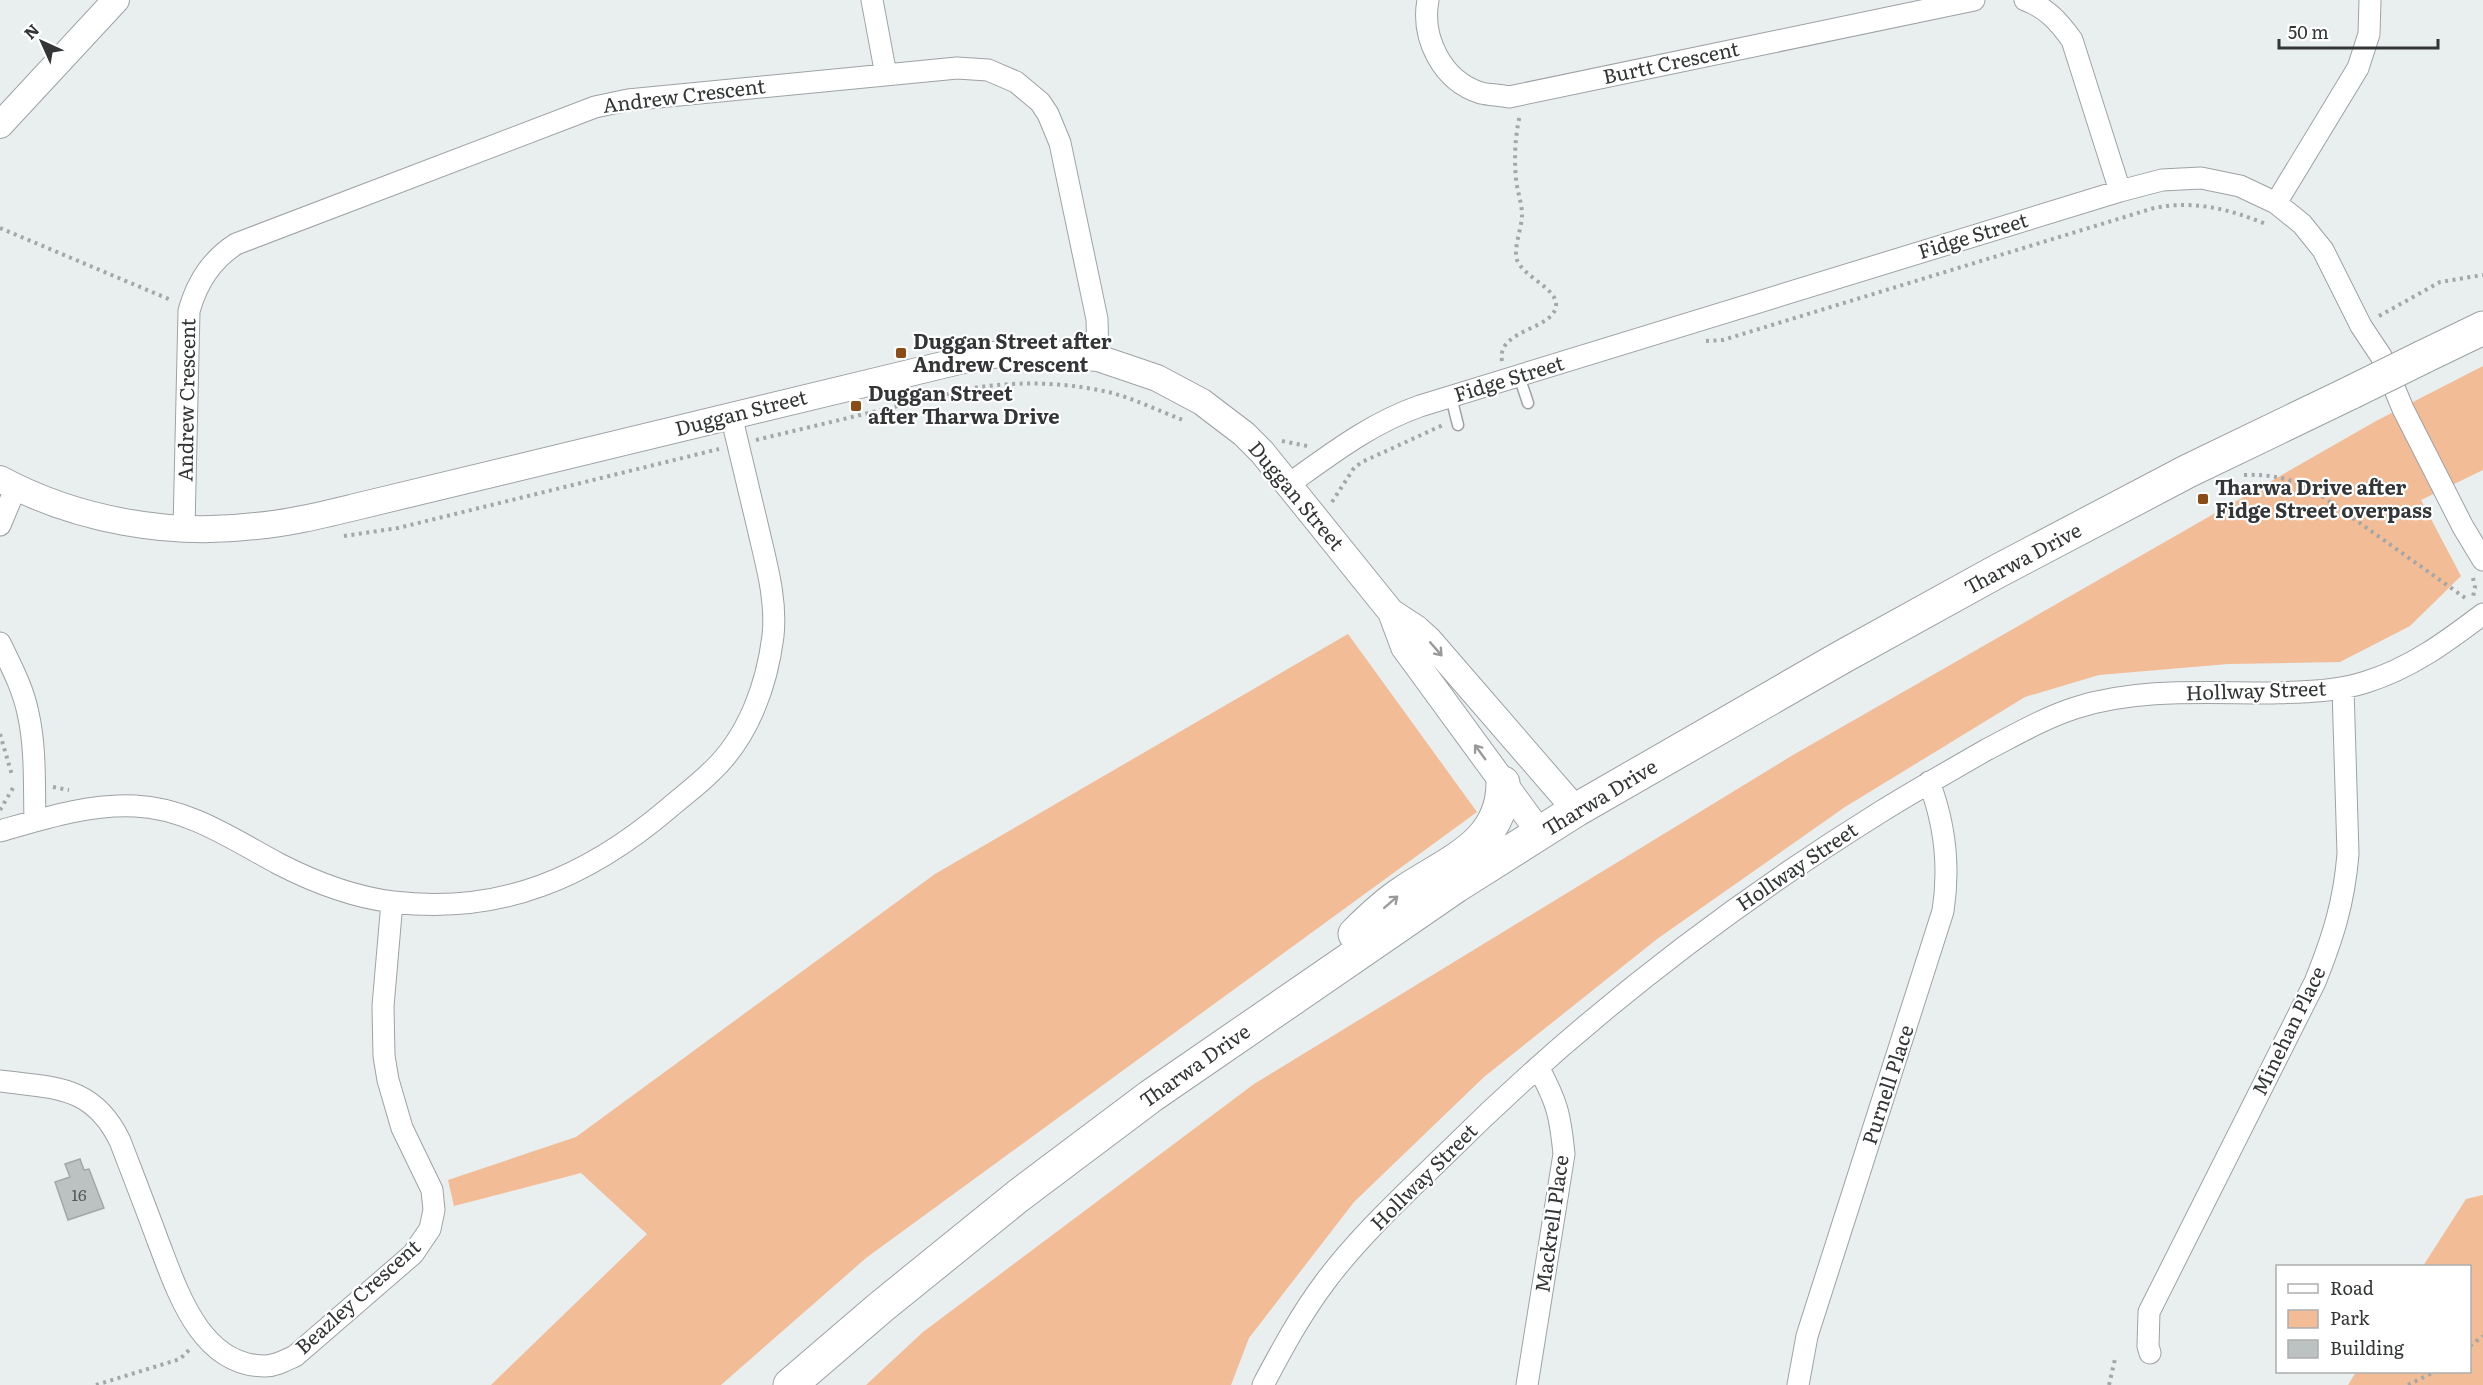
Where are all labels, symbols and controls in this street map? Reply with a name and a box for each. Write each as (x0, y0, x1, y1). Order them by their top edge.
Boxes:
north arrow (12, 12, 72, 72)
scale bar (2279, 12, 2438, 50)
text: N (17, 17, 44, 44)
text: 50 m (2288, 18, 2329, 45)
street label: Burtt Crescent (1600, 32, 1742, 90)
street label: Andrew Crescent (601, 69, 767, 119)
street label: Fidge Street (1914, 203, 2031, 265)
street label: Andrew Crescent (169, 318, 201, 482)
place label: Duggan Street after Andrew Crescent (913, 325, 1112, 378)
marker: Duggan Street after Andrew Crescent (894, 346, 908, 360)
street label: Fidge Street (1450, 346, 1567, 408)
place label: Duggan Street after Tharwa Drive (868, 377, 1059, 430)
street label: Duggan Street (671, 380, 810, 442)
marker: Duggan Street after Tharwa Drive (849, 399, 863, 413)
street label: Duggan Street (1243, 433, 1352, 556)
place label: Tharwa Drive after Fidge Street overpass (2215, 471, 2432, 524)
marker: Tharwa Drive after Fidge Street overpass (2196, 492, 2210, 506)
street label: Tharwa Drive (1958, 514, 2086, 601)
one-way arrow (1429, 641, 1443, 656)
street label: Hollway Street (2185, 672, 2327, 706)
one-way arrow (1474, 745, 1487, 761)
street label: Tharwa Drive (1536, 750, 1662, 842)
street label: Hollway Street (1729, 814, 1863, 917)
one-way arrow (1383, 896, 1399, 909)
street label: Minehan Place (2243, 960, 2331, 1100)
street label: Tharwa Drive (1132, 1015, 1255, 1114)
street label: Purnell Place (1853, 1021, 1920, 1148)
street label: Hollway Street (1362, 1115, 1483, 1236)
street label: Mackrell Place (1526, 1153, 1575, 1294)
house number: 16 (71, 1182, 87, 1206)
street label: Beazley Crescent (287, 1231, 426, 1360)
legend (2276, 1265, 2471, 1373)
text: Road (2330, 1274, 2374, 1301)
text: Park (2330, 1304, 2371, 1331)
text: Building (2330, 1334, 2405, 1361)

